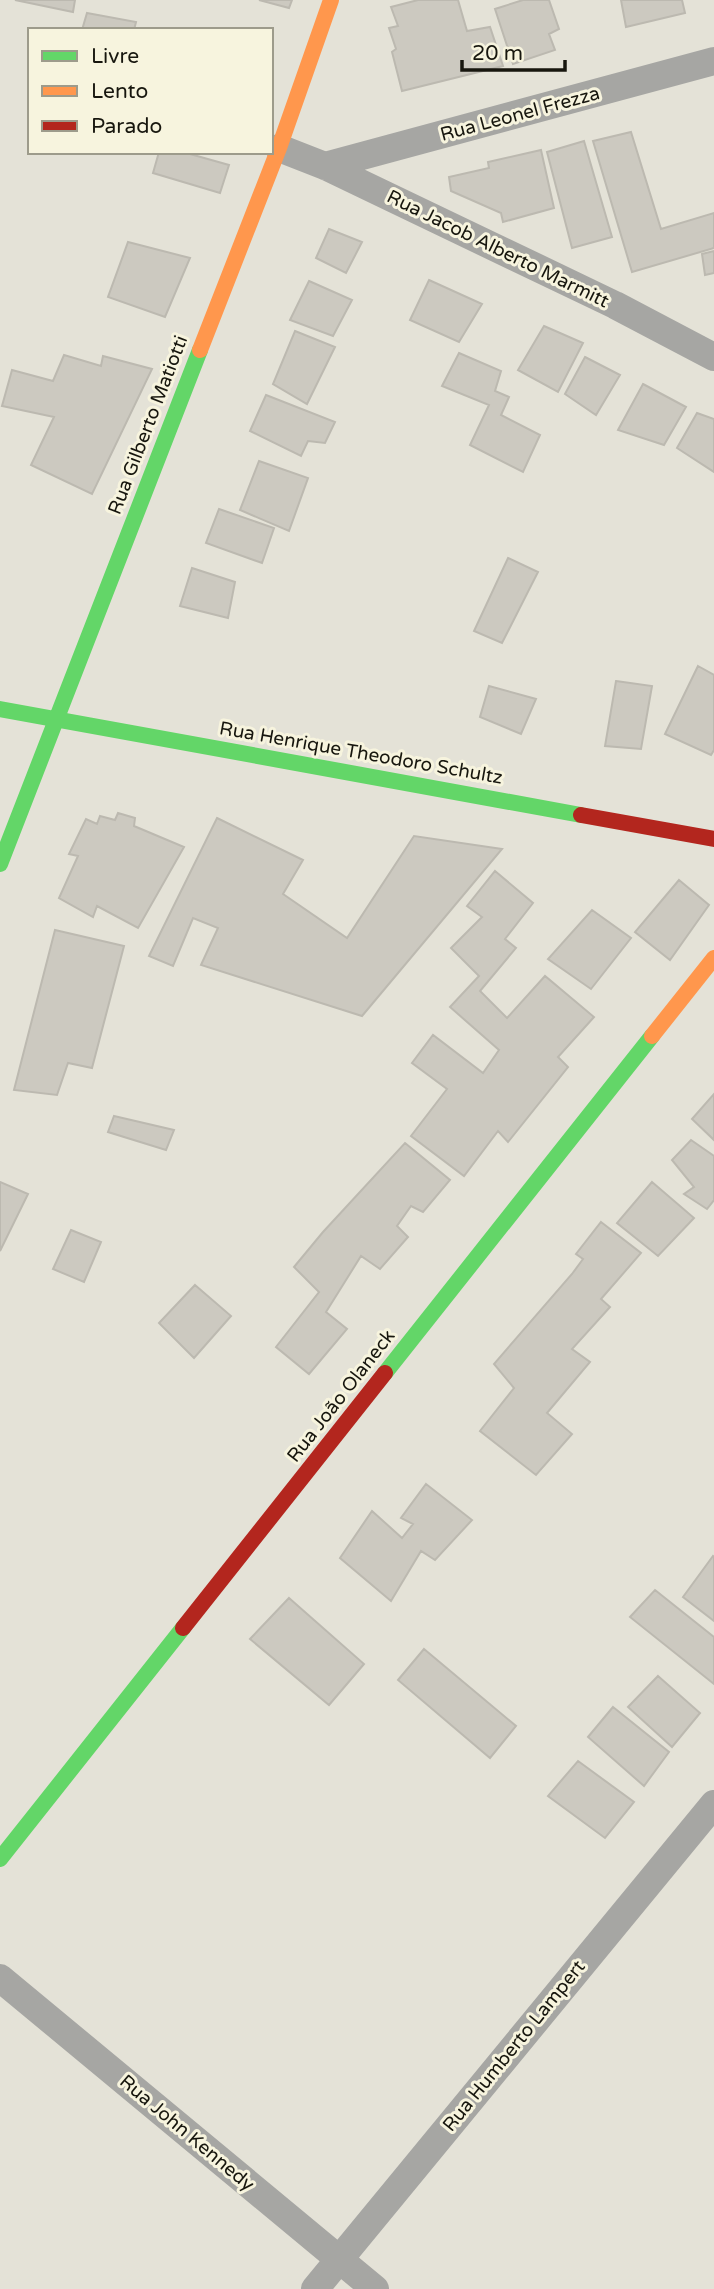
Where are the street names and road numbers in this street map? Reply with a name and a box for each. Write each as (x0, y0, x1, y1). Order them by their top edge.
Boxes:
street label: Rua Leonel Frezza (438, 82, 602, 146)
street label: Rua Jacob Alberto Marmitt (383, 186, 613, 312)
street label: Rua Gilberto Matiotti (104, 332, 192, 518)
street label: Rua Henrique Theodoro Schultz (218, 717, 504, 789)
street label: Rua João Olaneck (283, 1325, 399, 1467)
street label: Rua Humberto Lampert (438, 1956, 590, 2136)
street label: Rua John Kennedy (115, 2070, 259, 2196)

